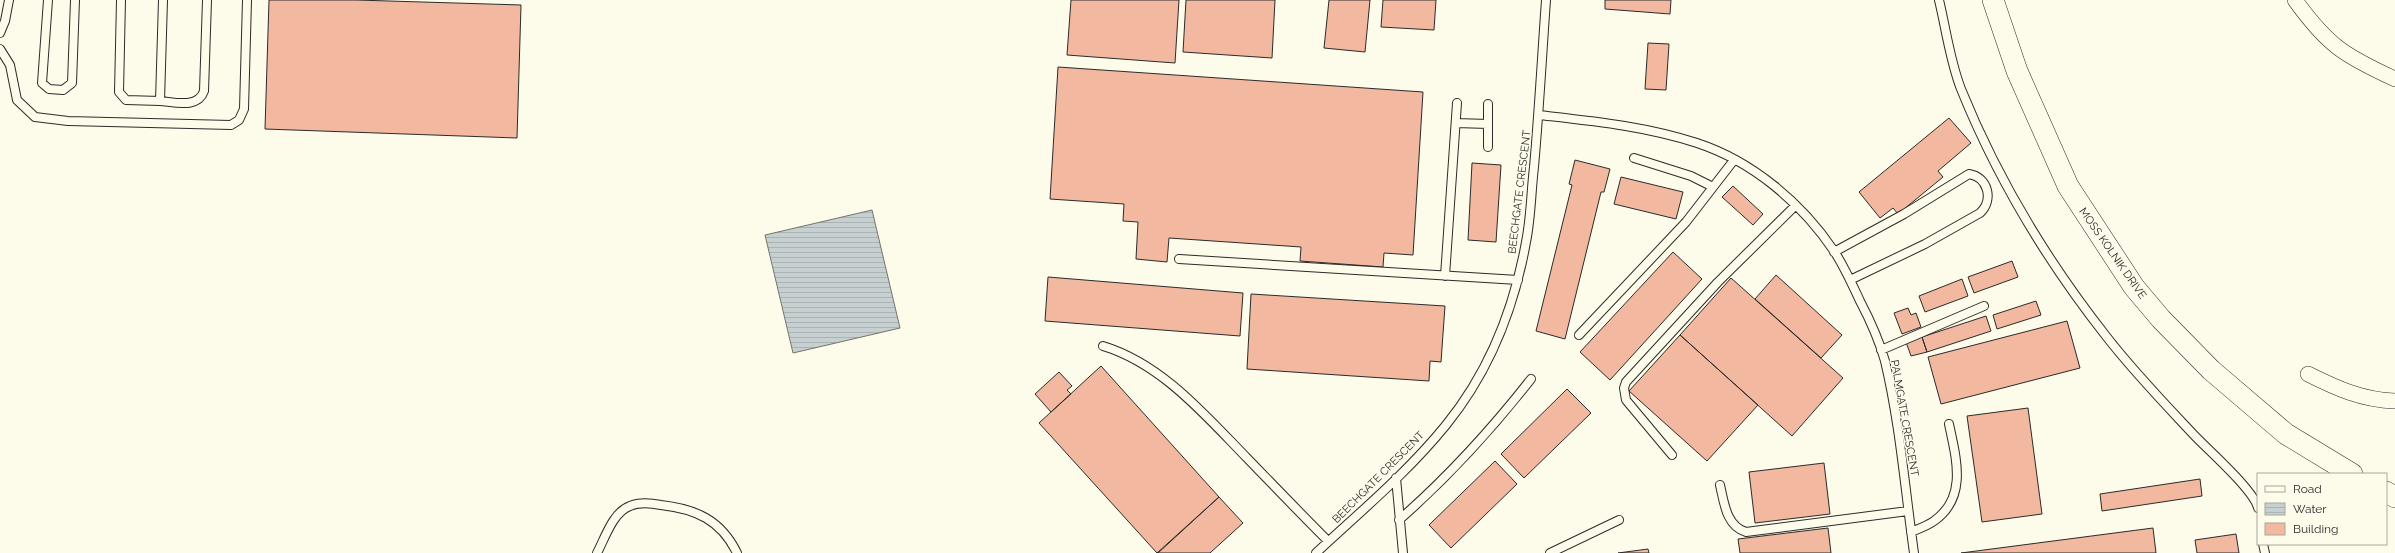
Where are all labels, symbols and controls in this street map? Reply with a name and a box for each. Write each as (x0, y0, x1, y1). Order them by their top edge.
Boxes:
street label: BEECHGATE CRESCENT (1505, 129, 1534, 255)
street label: MOSS KOLNIK DRIVE (2076, 205, 2149, 302)
street label: PALMGATE CRESCENT (1888, 359, 1921, 478)
street label: BEECHGATE CRESCENT (1330, 429, 1427, 526)
legend (2257, 473, 2387, 545)
text: Road (2293, 482, 2322, 496)
text: Water (2293, 502, 2327, 516)
text: Building (2293, 522, 2339, 536)

